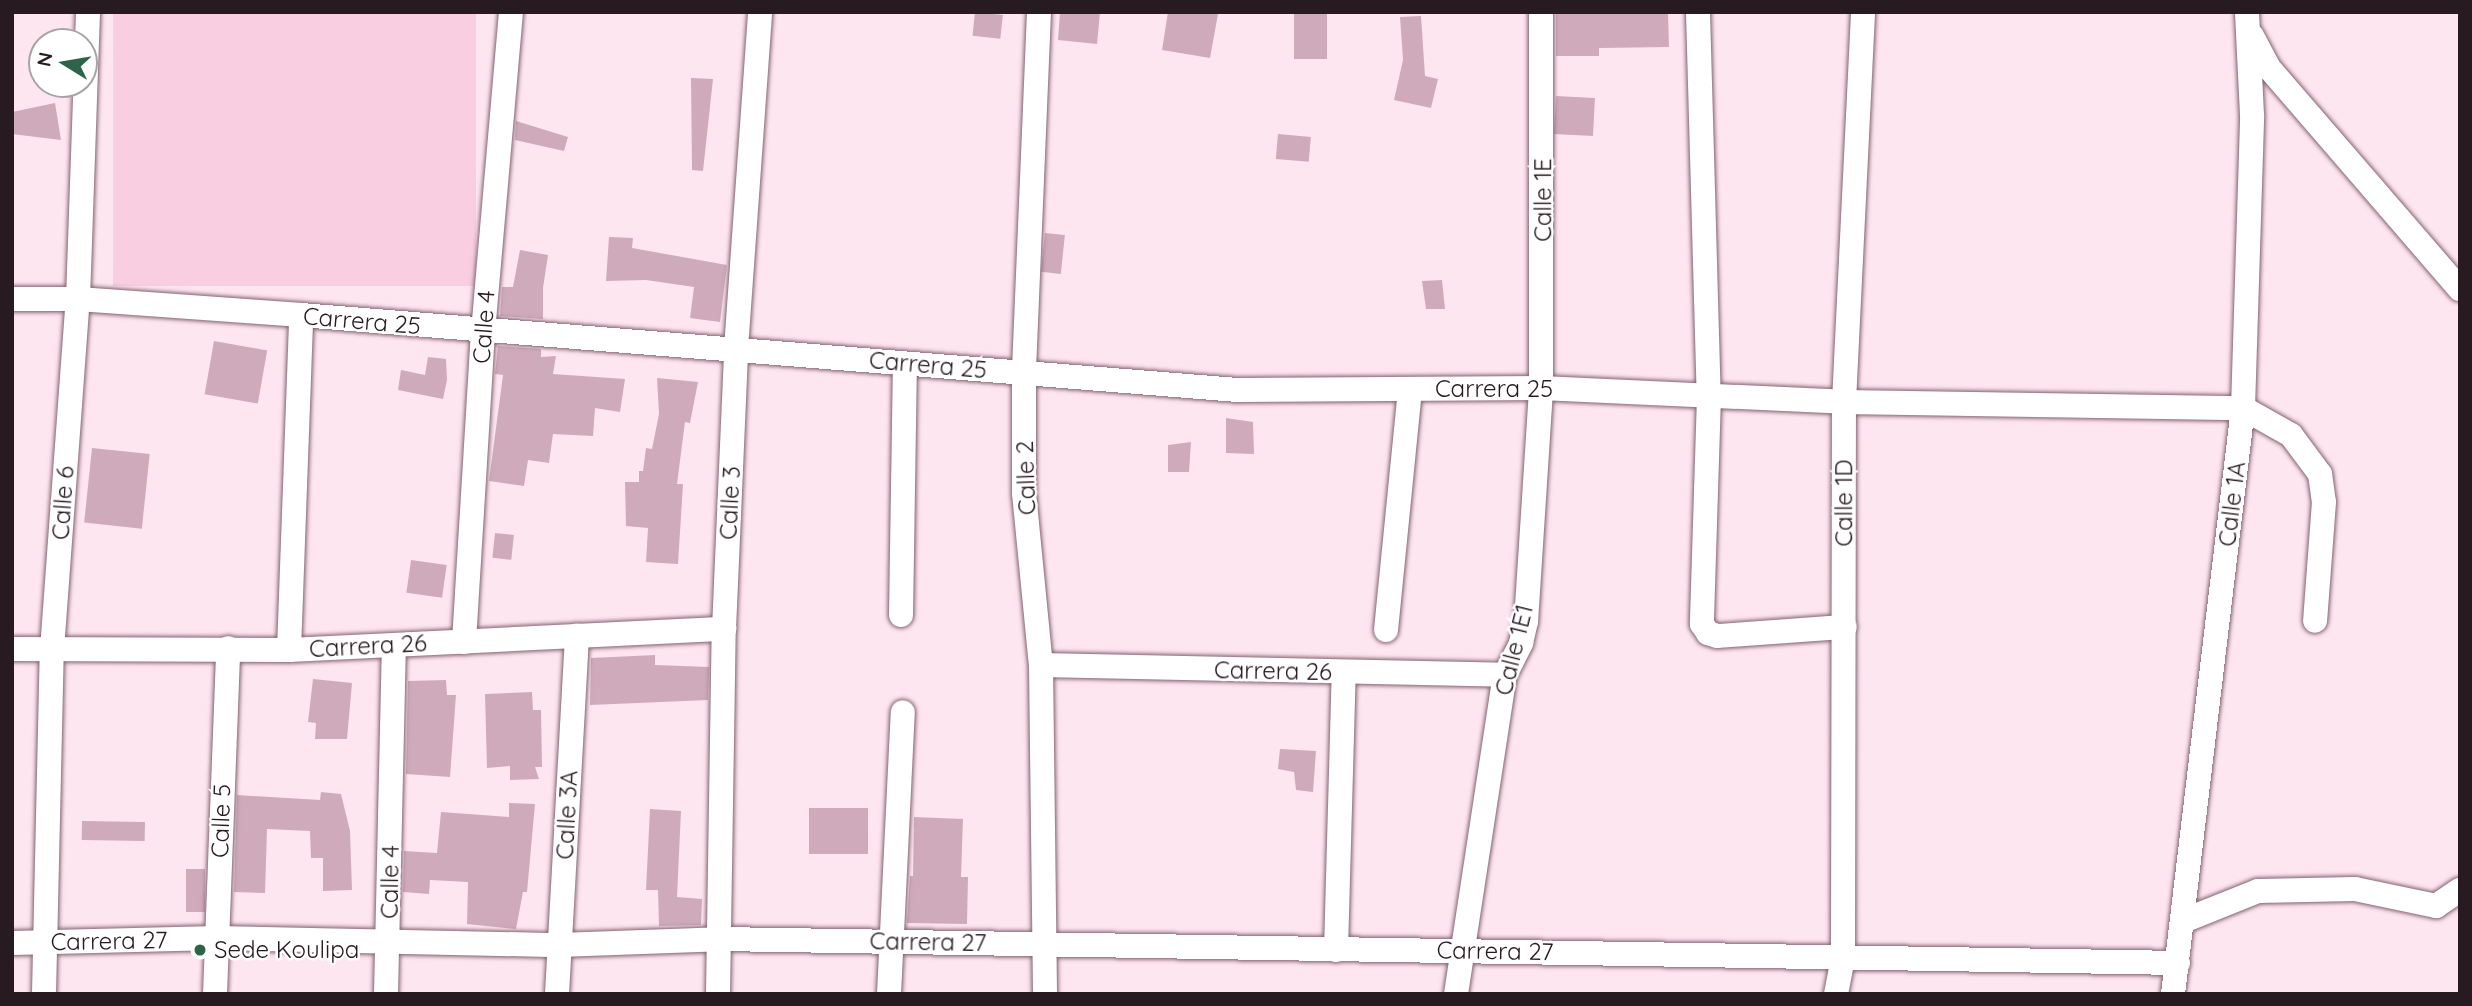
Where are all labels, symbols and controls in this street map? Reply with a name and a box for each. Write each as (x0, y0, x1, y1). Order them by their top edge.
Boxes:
north arrow (28, 28, 98, 98)
text: N (31, 50, 57, 69)
street label: Calle 1E (1529, 158, 1557, 242)
street label: Calle 4 (467, 289, 501, 365)
street label: Carrera 25 (302, 302, 422, 340)
street label: Carrera 25 (868, 346, 988, 384)
street label: Carrera 25 (1435, 375, 1553, 403)
street label: Calle 2 (1010, 440, 1042, 516)
street label: Calle 1D (1830, 459, 1858, 547)
street label: Calle 1A (2212, 460, 2252, 548)
street label: Calle 6 (46, 465, 80, 541)
street label: Calle 3 (714, 465, 746, 541)
street label: Calle 1E1 (1489, 602, 1539, 698)
street label: Carrera 26 (308, 629, 428, 663)
street label: Carrera 26 (1214, 656, 1332, 686)
street label: Calle 3A (550, 770, 584, 860)
street label: Calle 5 (205, 783, 237, 859)
street label: Calle 4 (375, 845, 405, 919)
street label: Carrera 27 (50, 926, 168, 956)
street label: Carrera 27 (869, 927, 987, 957)
place label: Sede Koulipa (214, 936, 359, 964)
street label: Carrera 27 (1436, 936, 1554, 966)
marker: Sede Koulipa (192, 942, 208, 958)

